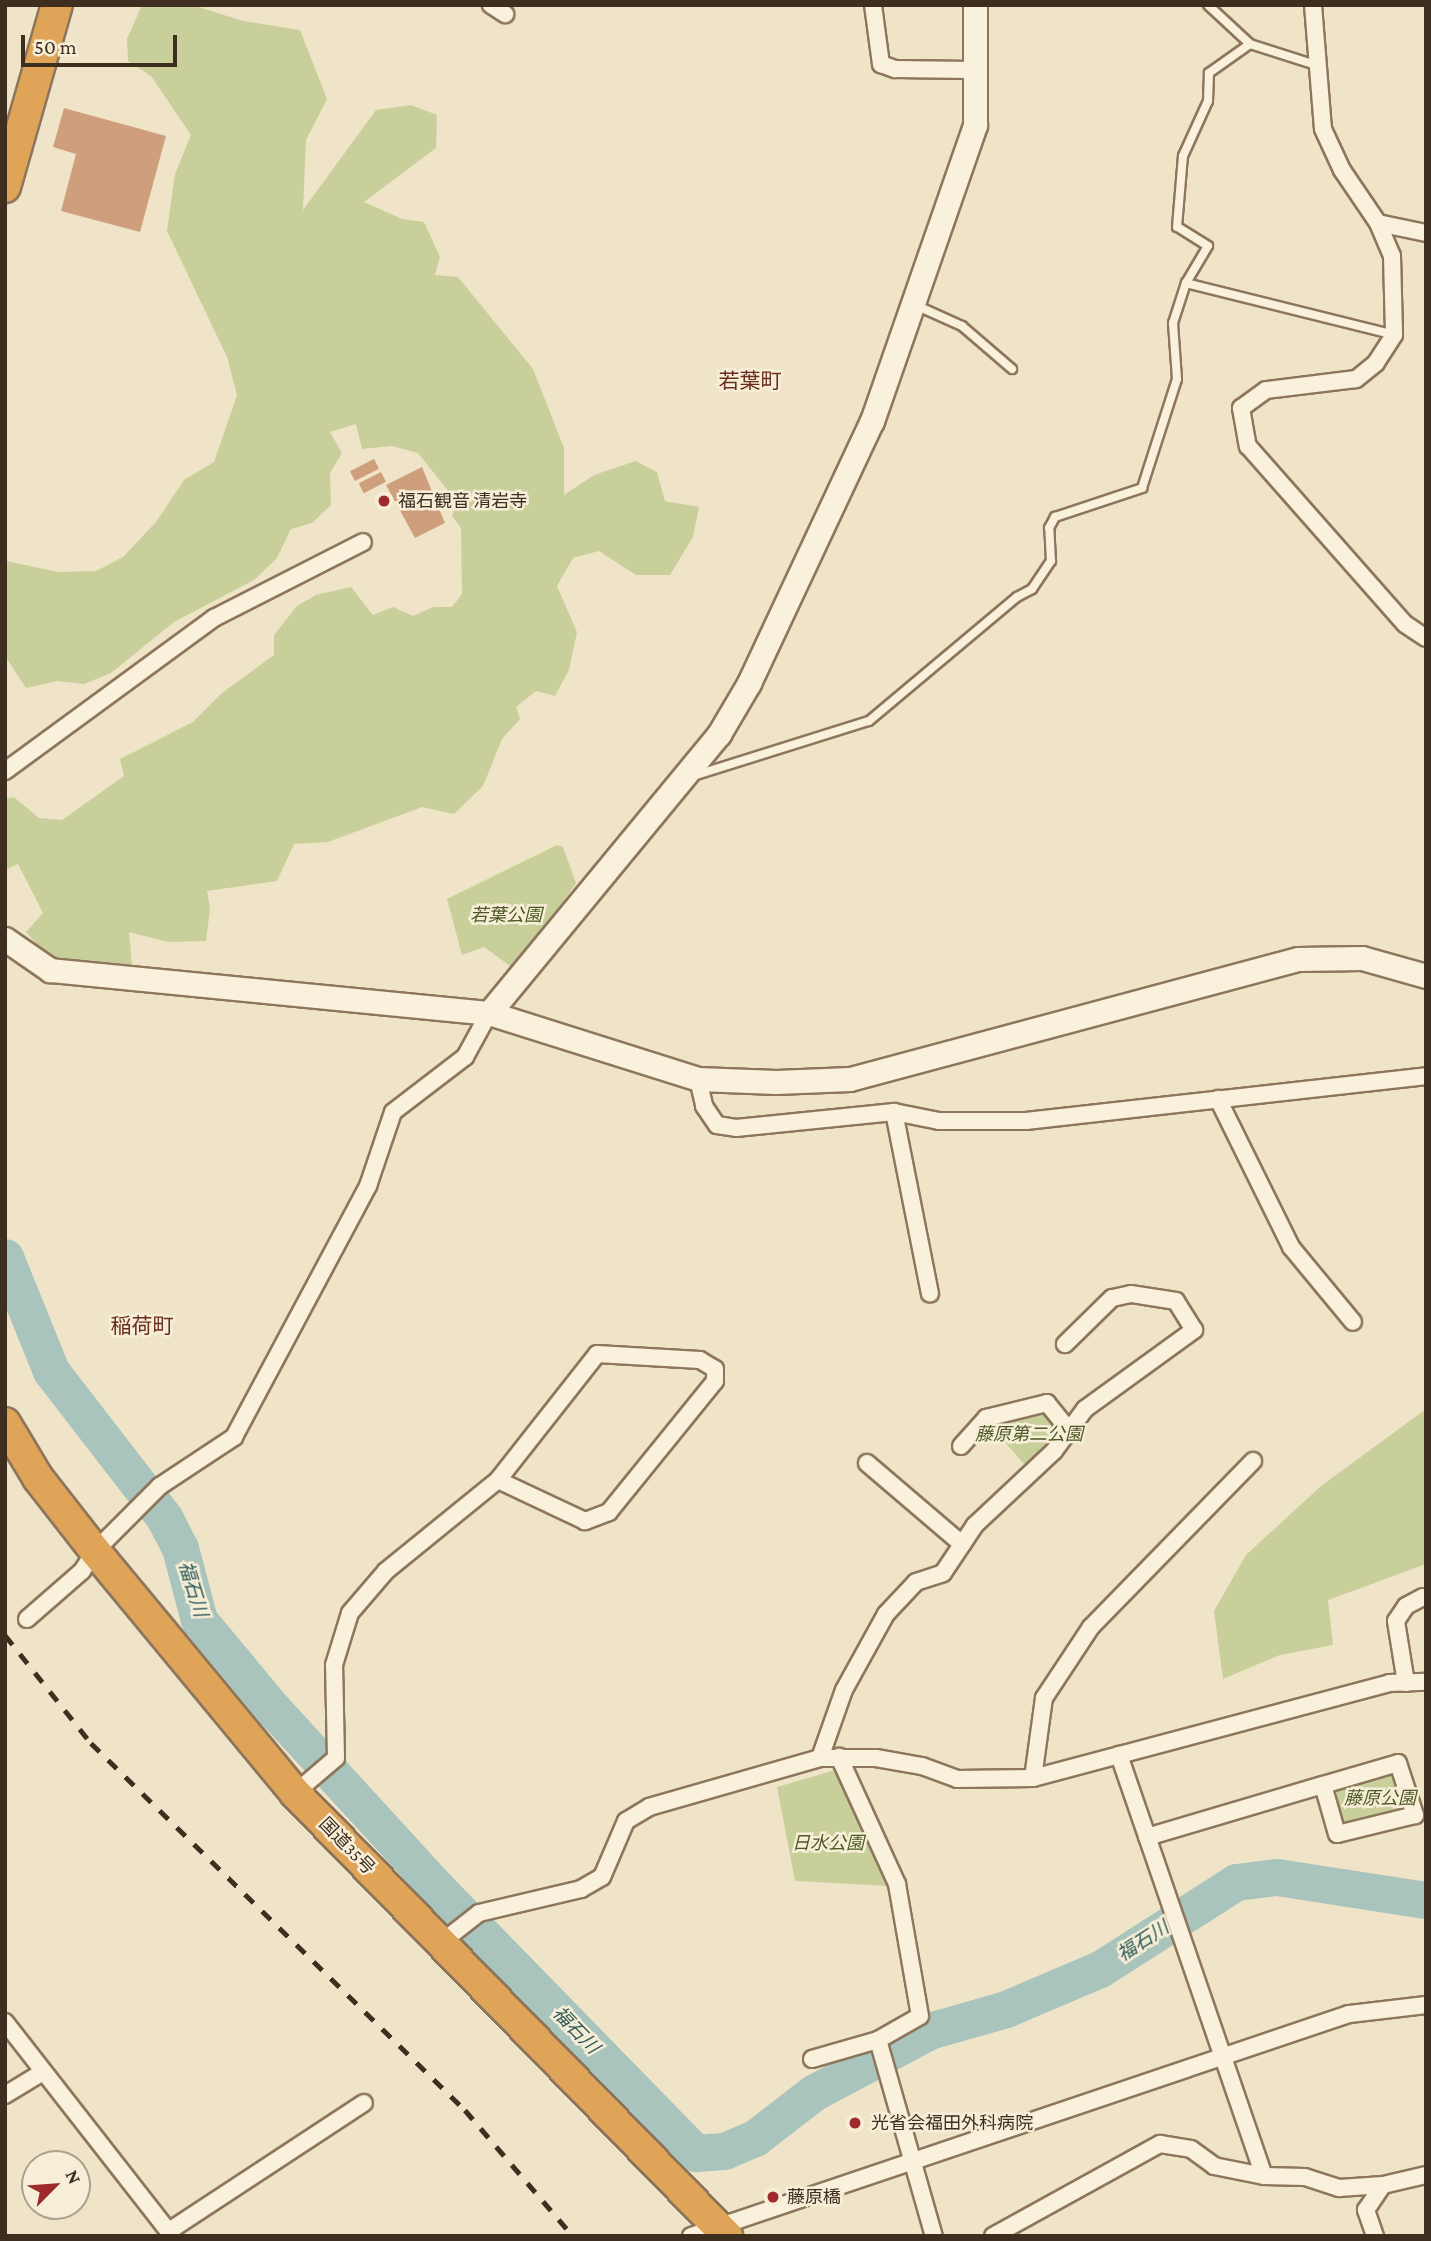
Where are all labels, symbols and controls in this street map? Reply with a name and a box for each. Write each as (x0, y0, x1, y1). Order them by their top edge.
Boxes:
scale bar (24, 21, 180, 65)
text: 50 m (34, 35, 77, 59)
district label: 若葉町 (719, 368, 781, 394)
place label: 福石観音 清岩寺 (398, 490, 527, 512)
marker: 福石観音 清岩寺 (376, 493, 392, 509)
park label: 若葉公園 (470, 904, 542, 926)
district label: 稲荷町 (111, 1313, 173, 1339)
park label: 藤原第二公園 (975, 1423, 1083, 1445)
water label: 福石川 (174, 1558, 212, 1620)
park label: 藤原公園 (1344, 1787, 1416, 1809)
street label: 国道35号 (315, 1813, 379, 1879)
park label: 日水公園 (792, 1832, 864, 1854)
water label: 福石川 (1113, 1916, 1173, 1966)
water label: 福石川 (548, 2002, 604, 2058)
place label: 光省会福田外科病院 (871, 2112, 1033, 2134)
marker: 光省会福田外科病院 (845, 2113, 865, 2133)
north arrow (21, 2150, 91, 2220)
text: N (61, 2166, 86, 2187)
place label: 藤原橋 (787, 2186, 841, 2208)
marker: 藤原橋 (765, 2189, 781, 2205)

